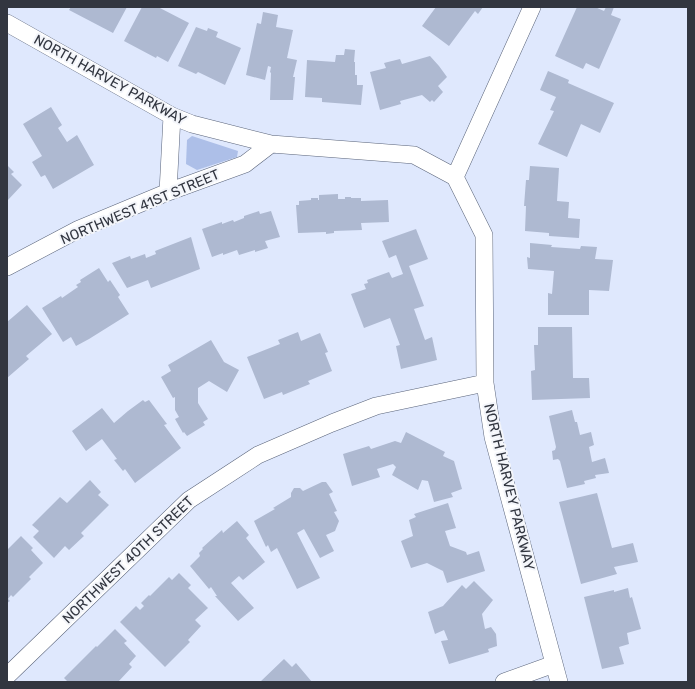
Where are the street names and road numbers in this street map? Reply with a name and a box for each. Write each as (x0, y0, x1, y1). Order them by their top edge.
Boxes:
street label: NORTH HARVEY PARKWAY (31, 31, 189, 129)
street label: NORTHWEST 41ST STREET (58, 166, 222, 248)
street label: NORTH HARVEY PARKWAY (480, 402, 538, 572)
street label: NORTHWEST 40TH STREET (59, 493, 197, 627)

